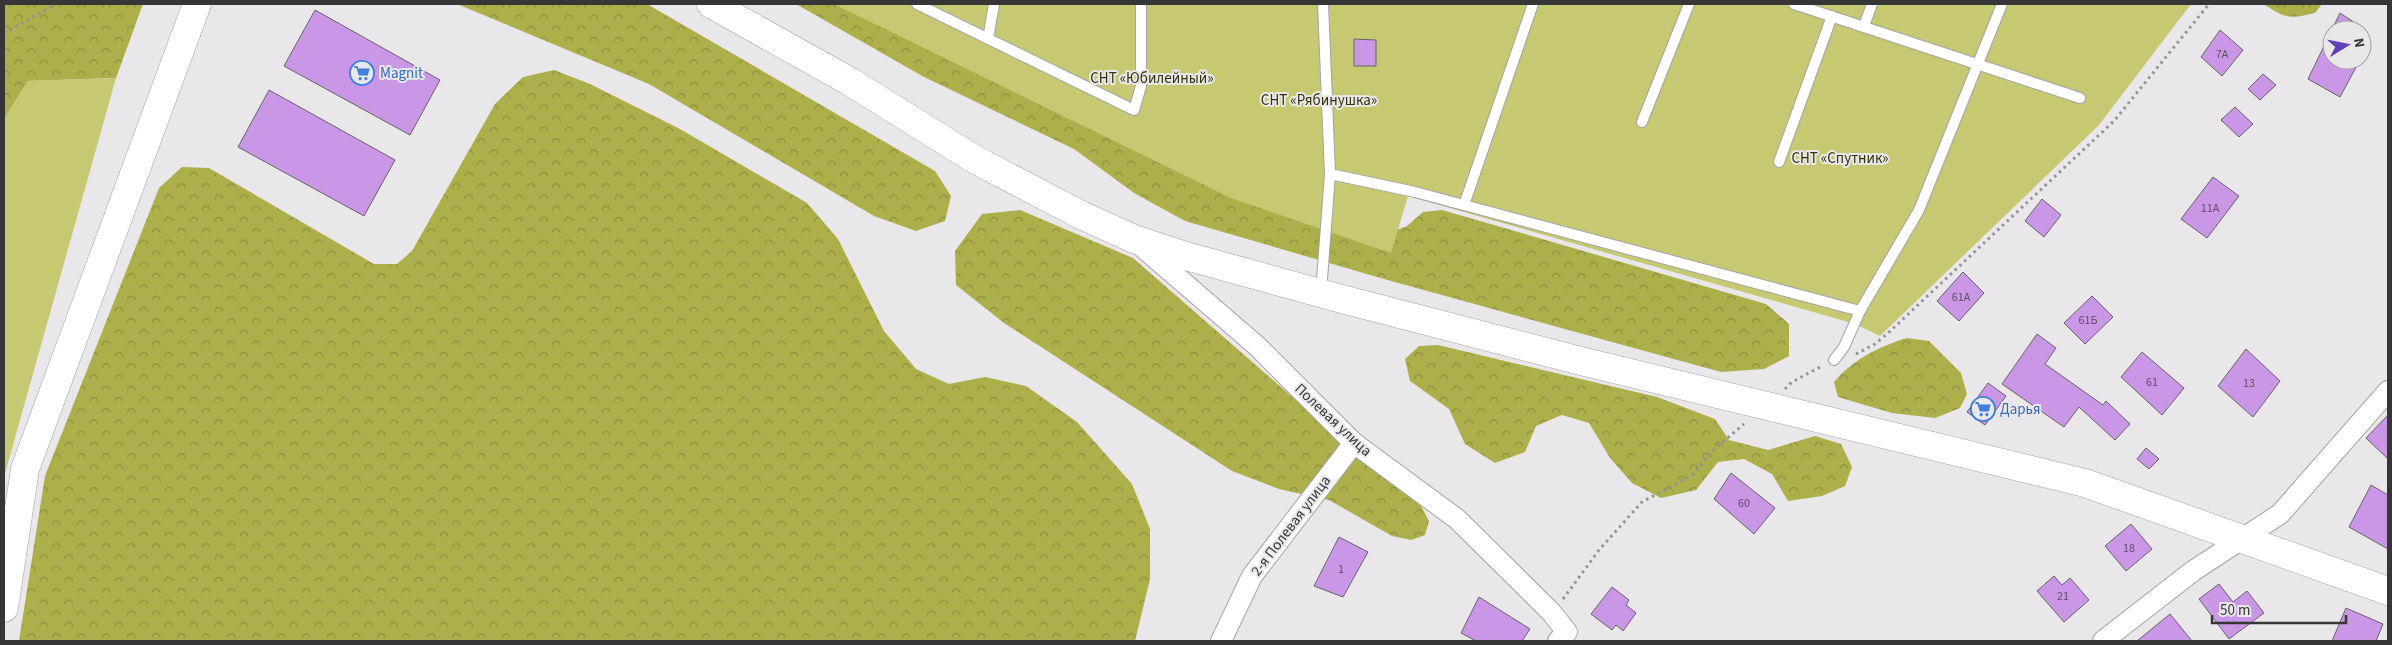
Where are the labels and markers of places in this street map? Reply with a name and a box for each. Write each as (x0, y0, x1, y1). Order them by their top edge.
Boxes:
supermarket icon: Magnit (349, 60, 375, 86)
place label: Magnit (380, 63, 423, 84)
supermarket icon: Дарья (1970, 396, 1996, 422)
place label: Дарья (2000, 399, 2041, 420)

